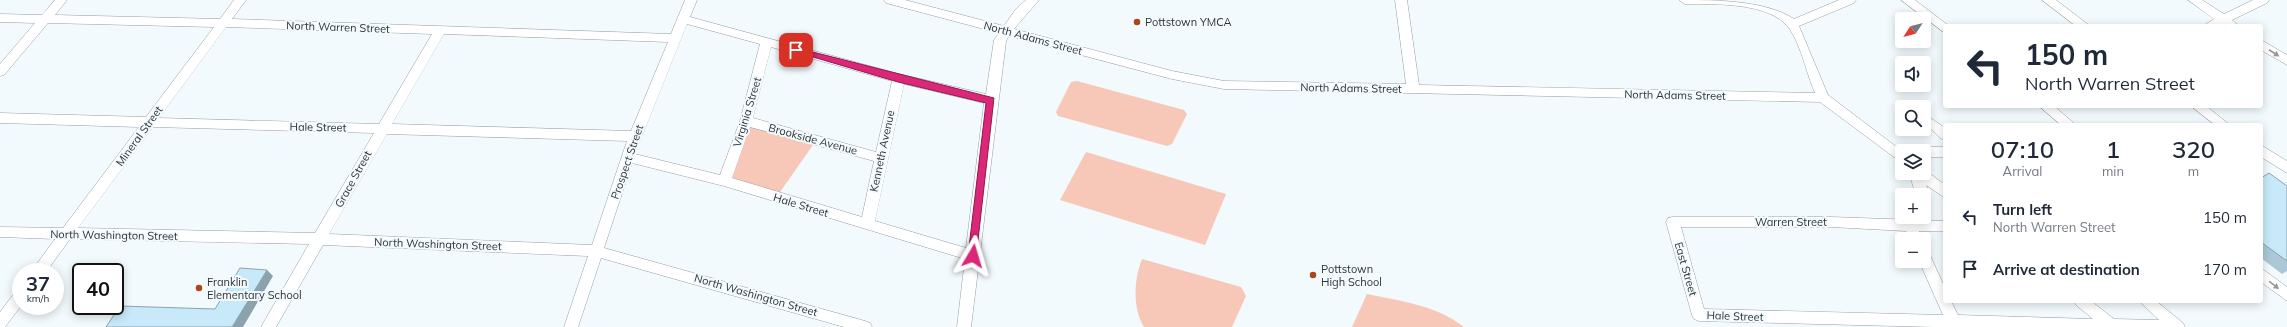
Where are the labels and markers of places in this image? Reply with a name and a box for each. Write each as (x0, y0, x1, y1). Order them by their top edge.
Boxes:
place label: Pottstown YMCA (1145, 15, 1232, 29)
marker: Pottstown YMCA (1132, 17, 1142, 27)
pin (779, 33, 813, 67)
place label: Pottstown High School (1321, 262, 1382, 289)
marker: Pottstown High School (1308, 270, 1318, 280)
place label: Franklin Elementary School (207, 275, 302, 302)
marker: Franklin Elementary School (194, 283, 204, 293)

